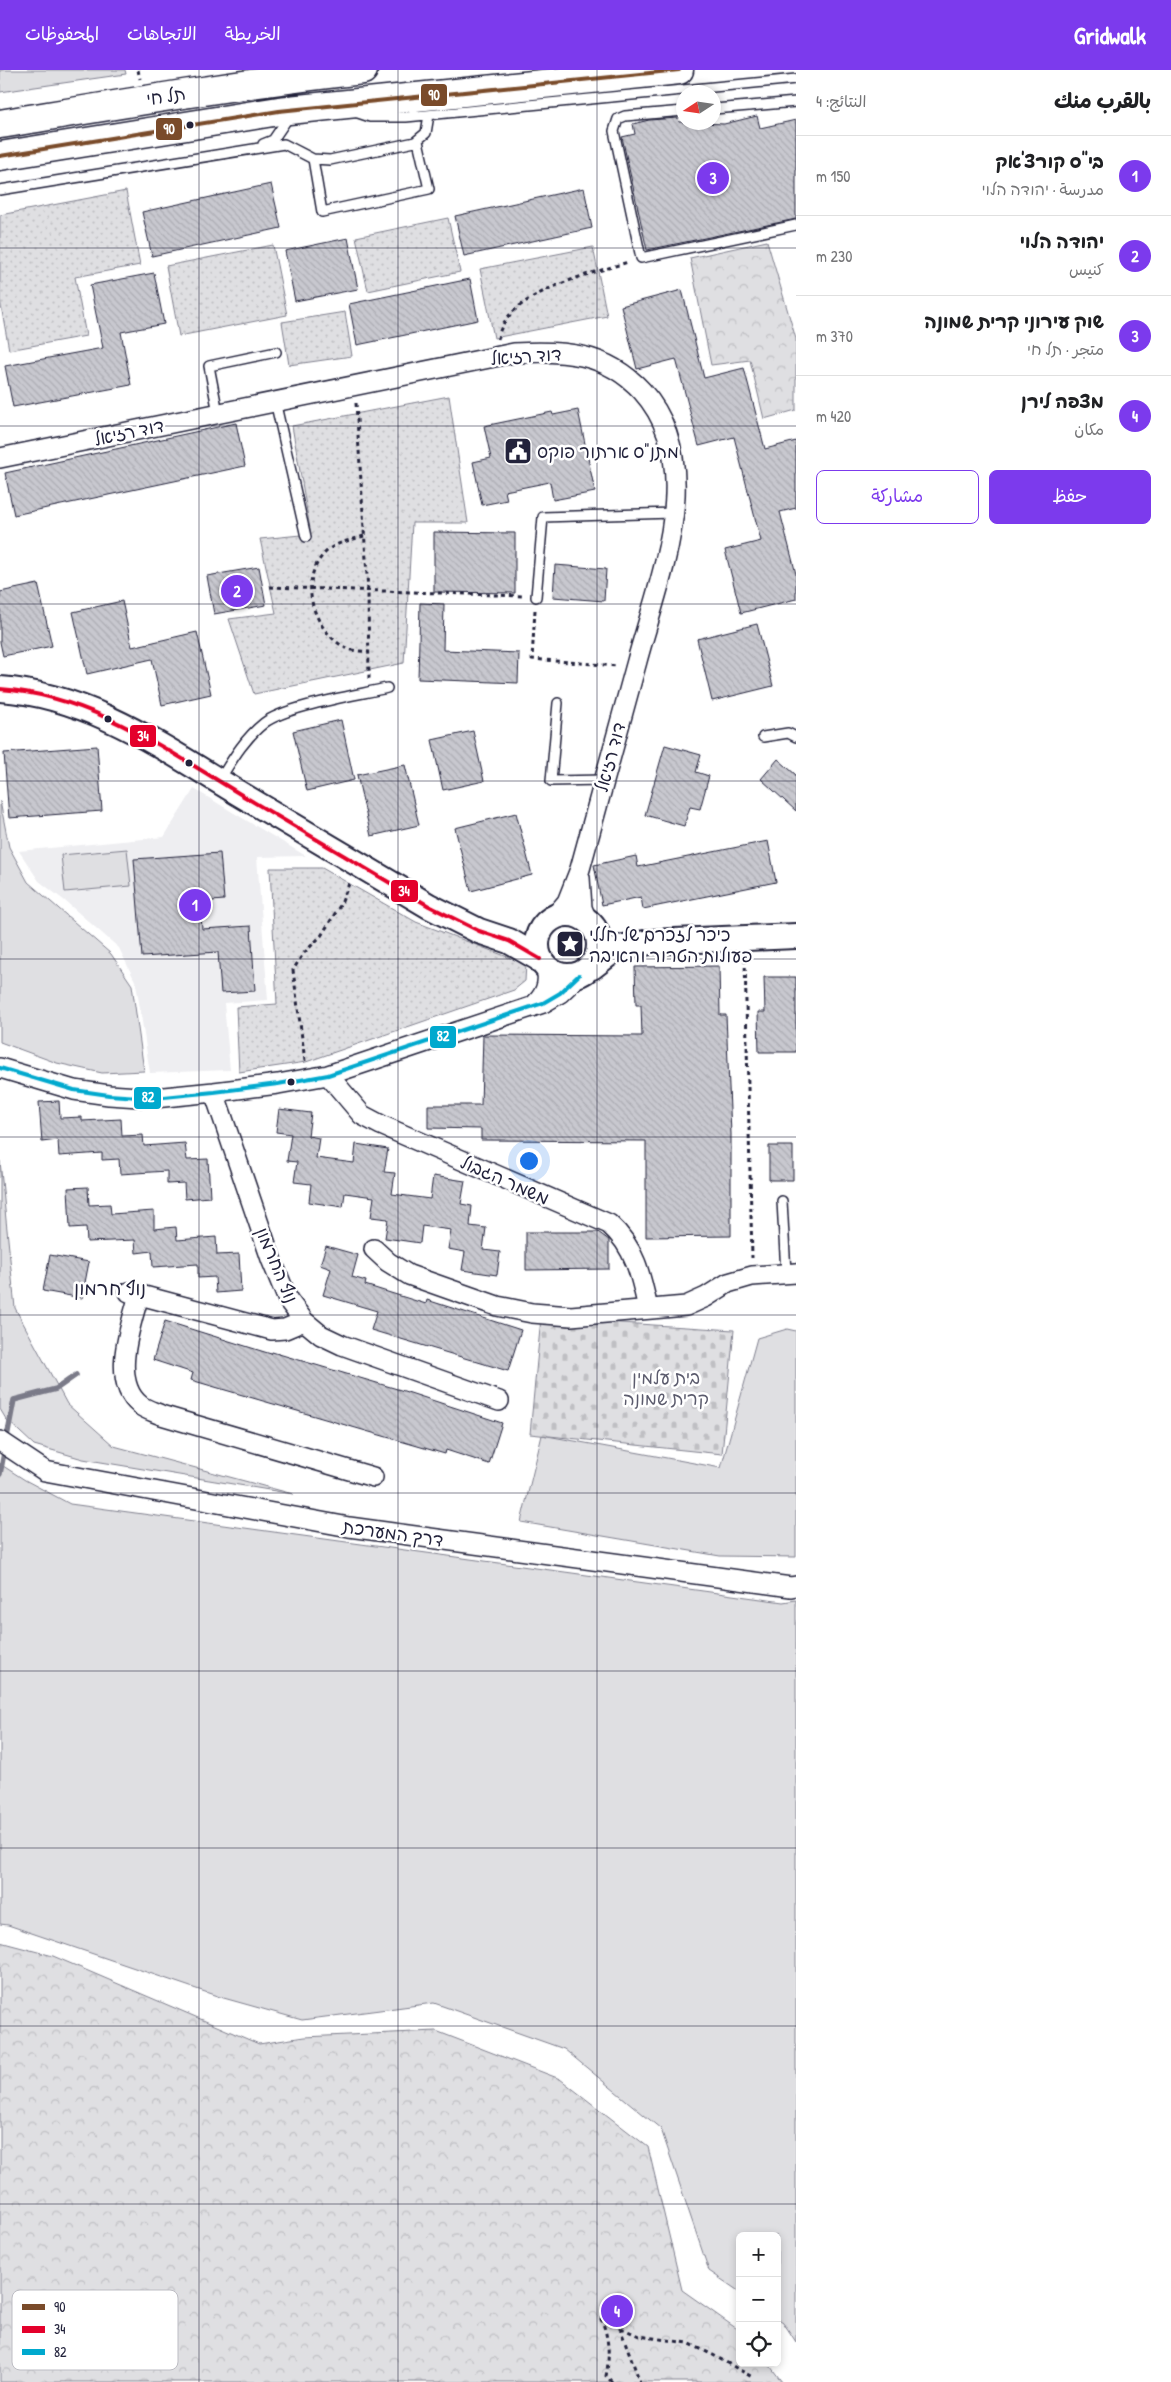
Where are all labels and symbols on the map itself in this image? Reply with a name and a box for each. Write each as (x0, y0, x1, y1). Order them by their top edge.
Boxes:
street label: תל חי (145, 81, 187, 111)
line badge: 90 (420, 83, 448, 107)
text: 90 (428, 85, 440, 104)
north arrow (676, 85, 721, 130)
line badge: 90 (155, 117, 183, 141)
text: 90 (163, 119, 175, 138)
unlabelled marker (185, 120, 195, 130)
pin: 3 (697, 159, 729, 197)
street label: דוד רזיאל (490, 341, 562, 371)
street label: דוד רזיאל (92, 412, 166, 452)
public building icon: מתנ"ס ארתור פוקס (503, 436, 533, 466)
place label: מתנ"ס ארתור פוקס (537, 439, 679, 464)
pin: 2 (221, 572, 253, 610)
unlabelled marker (103, 714, 113, 724)
street label: דוד רזיאל (589, 720, 631, 794)
line badge: 34 (129, 724, 157, 748)
text: 34 (137, 726, 150, 745)
unlabelled marker (184, 758, 194, 768)
line badge: 34 (390, 879, 419, 903)
text: 34 (398, 881, 411, 900)
pin: 1 (179, 886, 211, 924)
place label: כיכר לזכרם של חללי פעולות הטרור והאיבה (589, 922, 753, 968)
place icon: כיכר לזכרם של חללי פעולות הטרור והאיבה (555, 929, 585, 959)
line badge: 82 (429, 1025, 457, 1049)
text: 82 (437, 1026, 450, 1045)
unlabelled marker (286, 1077, 296, 1087)
line badge: 82 (133, 1086, 162, 1110)
text: 82 (142, 1087, 155, 1106)
your location (516, 1148, 542, 1174)
street label: משמר הגבול (457, 1149, 553, 1211)
street label: נוף החרמון (250, 1223, 304, 1307)
district label: נוף חרמון (74, 1275, 146, 1301)
park label: בית עלמין קרית שמונה (623, 1365, 709, 1411)
street label: דרך המערכת (340, 1513, 445, 1552)
legend (12, 2290, 178, 2370)
pin: 4 (601, 2292, 633, 2330)
text: 90 (54, 2297, 65, 2316)
text: 34 (54, 2319, 66, 2338)
text: 82 (54, 2342, 67, 2361)

